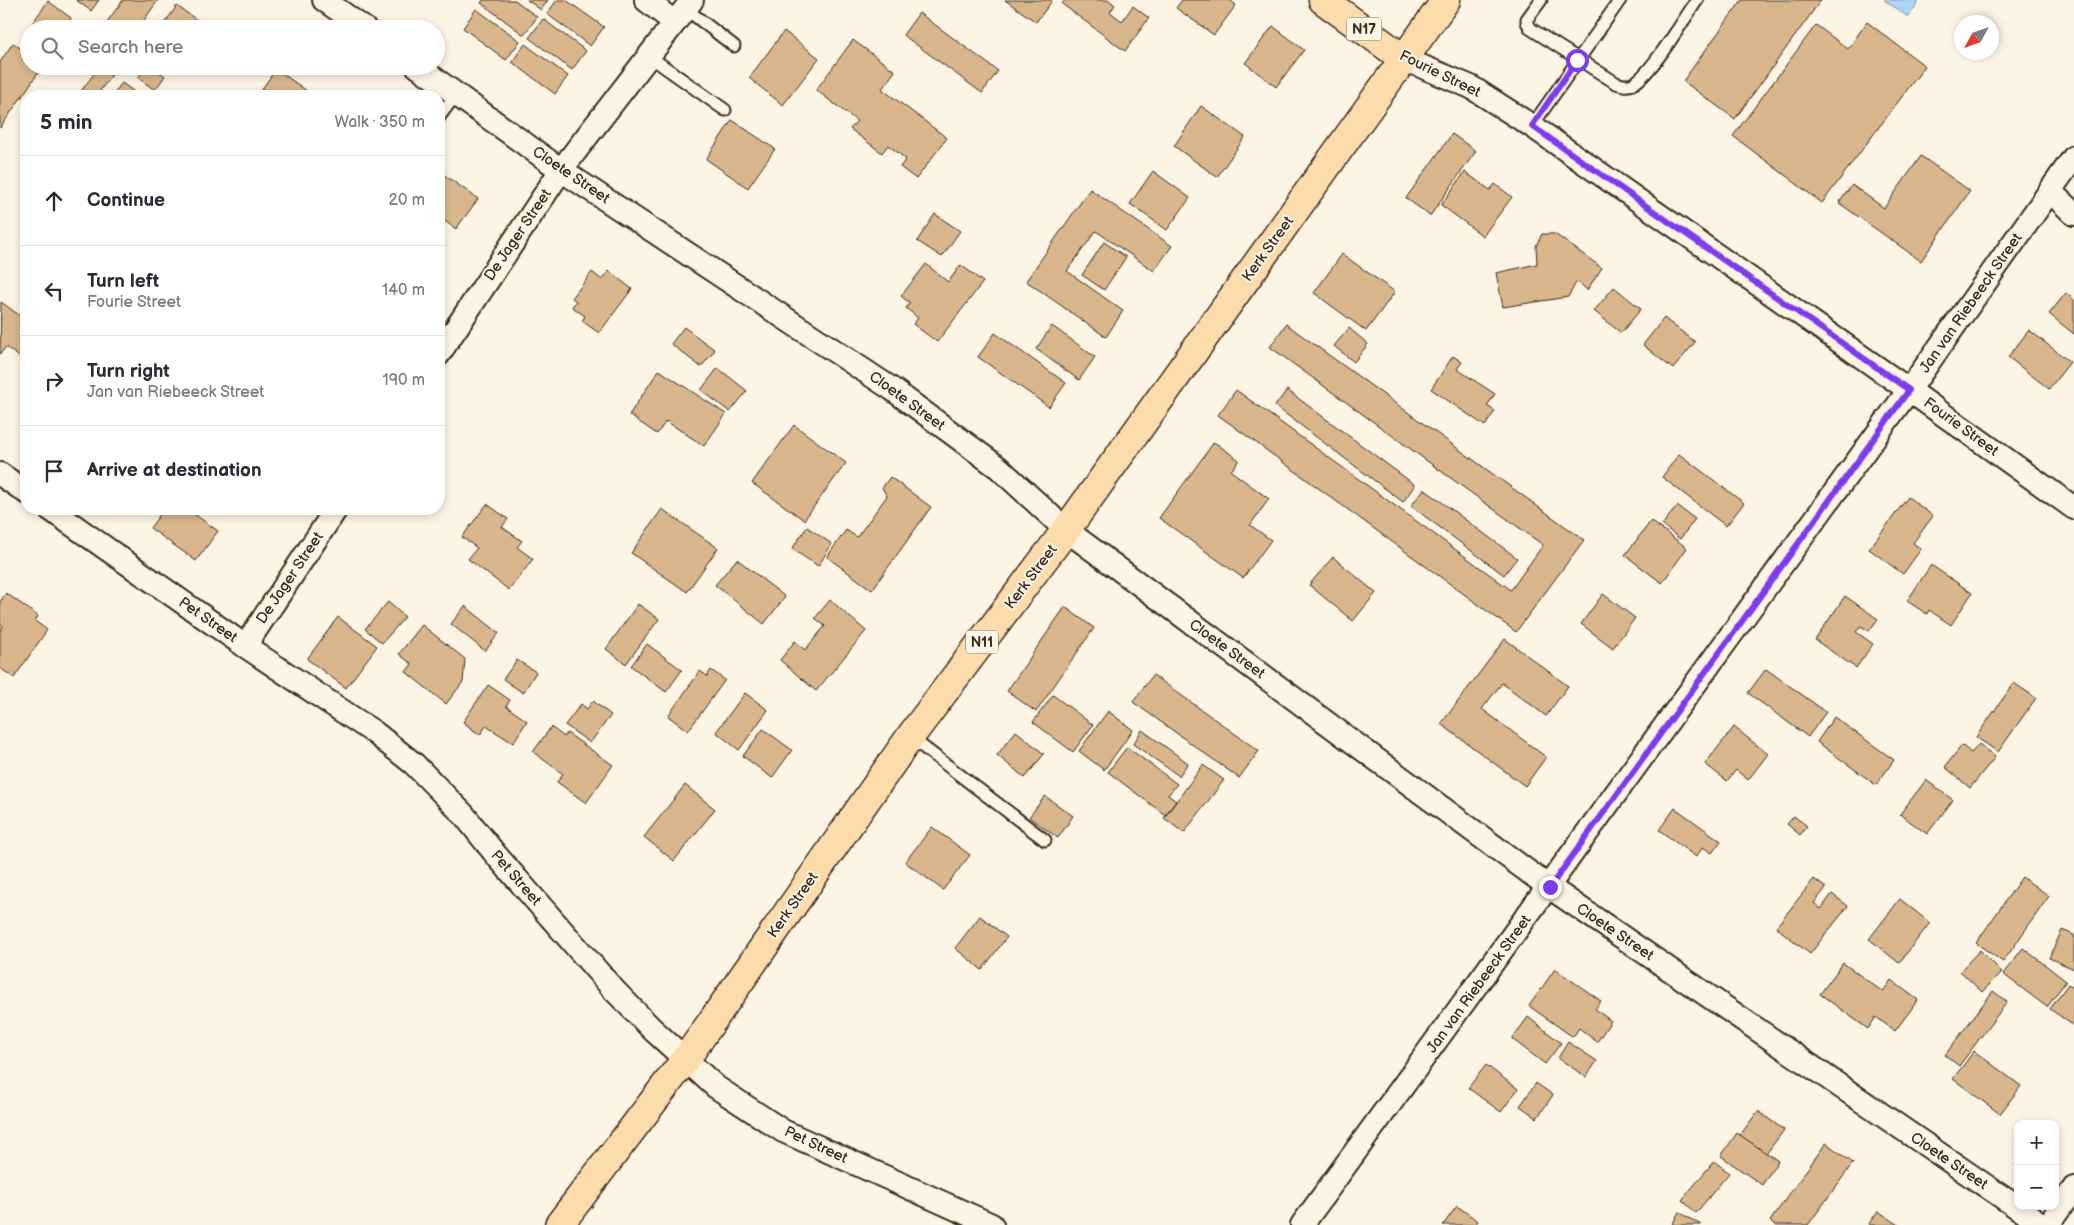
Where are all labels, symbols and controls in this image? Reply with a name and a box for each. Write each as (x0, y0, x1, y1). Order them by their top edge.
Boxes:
north arrow (1954, 15, 1999, 60)
road number: N17 (1346, 18, 1382, 40)
search box (20, 20, 445, 75)
icon: search (38, 34, 66, 62)
text: Search here (78, 36, 183, 59)
street label: Fourie Street (1396, 46, 1484, 102)
route start (1566, 49, 1589, 72)
text: 5 min (40, 110, 93, 135)
text: Walk · 350 m (334, 113, 425, 132)
street label: Cloete Street (529, 142, 614, 208)
street label: De Jager Street (480, 185, 556, 285)
icon: ahead (40, 187, 68, 215)
text: Continue (87, 189, 165, 212)
text: 20 m (389, 191, 425, 210)
street label: Kerk Street (1238, 212, 1298, 285)
street label: Jan van Riebeeck Street (1916, 229, 2027, 377)
text: Turn left (87, 270, 159, 293)
icon: left (40, 277, 68, 305)
text: 140 m (382, 281, 425, 300)
text: Fourie Street (87, 293, 181, 312)
text: Turn right (87, 360, 170, 383)
icon: right (40, 367, 68, 395)
street label: Cloete Street (865, 367, 949, 435)
text: 190 m (383, 371, 425, 390)
text: Jan van Riebeeck Street (87, 383, 264, 402)
street label: Fourie Street (1920, 393, 2002, 461)
icon: arrive (40, 457, 68, 485)
text: Arrive at destination (87, 459, 262, 482)
street label: De Jager Street (252, 528, 328, 628)
street label: Kerk Street (1001, 541, 1062, 613)
street label: Pet Street (175, 593, 241, 647)
street label: Cloete Street (1185, 615, 1269, 683)
road number: N11 (966, 630, 998, 654)
street label: Pet Street (487, 846, 545, 910)
street label: Kerk Street (763, 868, 823, 942)
route end (1539, 876, 1562, 899)
street label: Cloete Street (1573, 899, 1658, 965)
street label: Jan van Riebeeck Street (1422, 911, 1536, 1057)
map controls (2014, 1120, 2059, 1210)
button: + (2014, 1120, 2059, 1165)
street label: Pet Street (781, 1122, 851, 1168)
street label: Cloete Street (1907, 1128, 1992, 1194)
button: − (2014, 1165, 2059, 1210)

